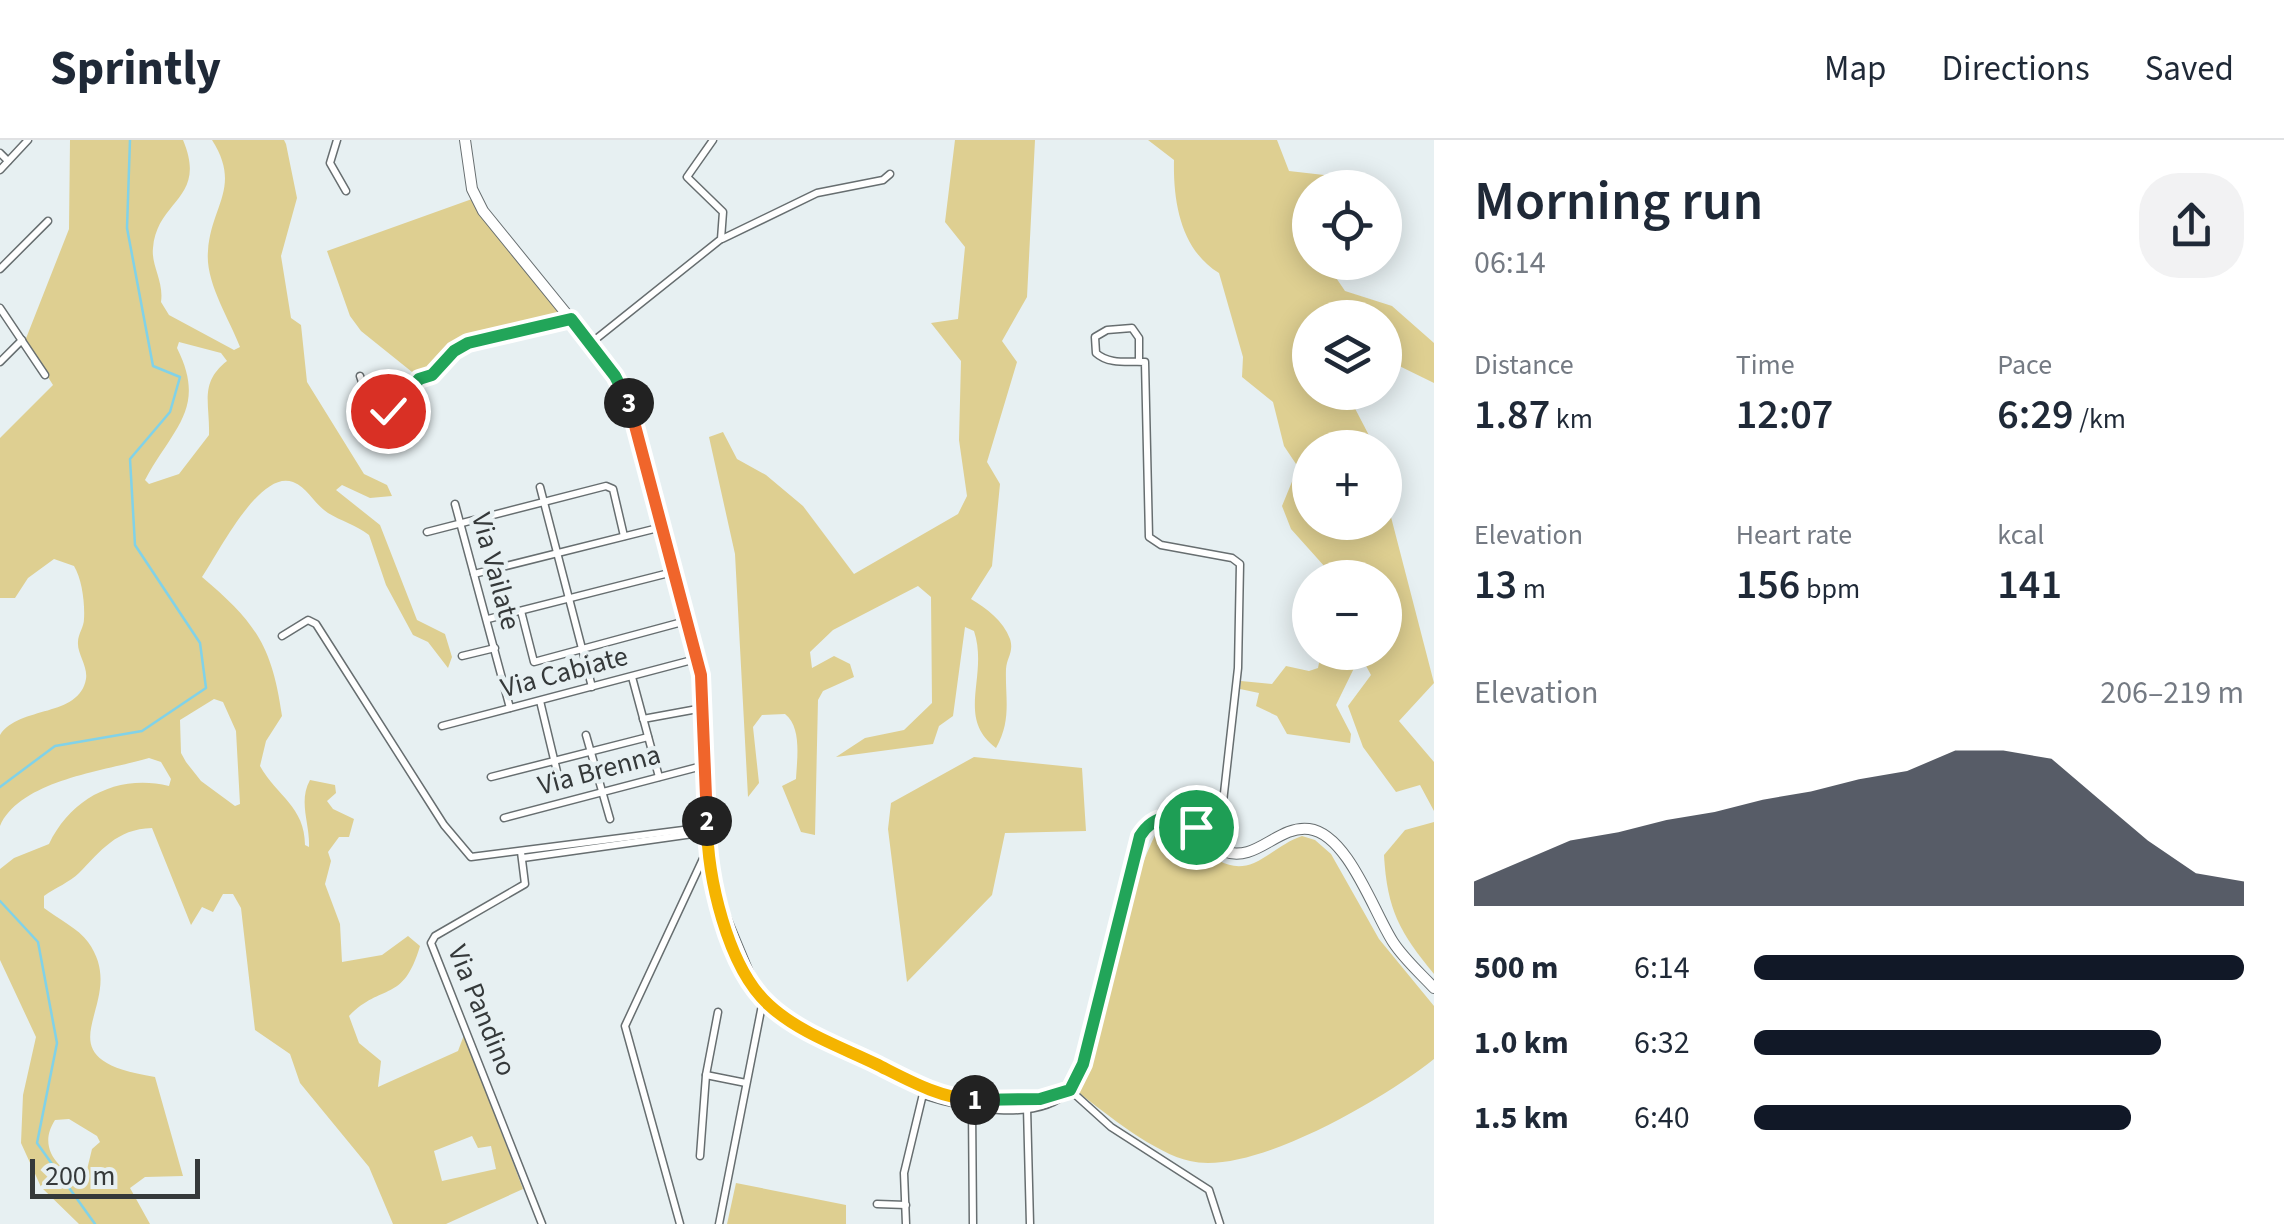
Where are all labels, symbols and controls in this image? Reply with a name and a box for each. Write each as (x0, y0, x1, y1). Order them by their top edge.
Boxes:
text: Sprintly (50, 35, 221, 103)
text: Map (1824, 44, 1887, 94)
text: Directions (1942, 44, 2090, 94)
text: Saved (2145, 44, 2234, 94)
text: Morning run (1474, 163, 1763, 241)
map controls (1292, 170, 1402, 670)
button: locate (1292, 170, 1402, 280)
button: share (2139, 173, 2244, 278)
text: 06:14 (1474, 240, 1546, 286)
button: layers (1292, 300, 1402, 410)
text: Distance (1474, 345, 1574, 385)
text: Time (1736, 345, 1795, 385)
text: Pace (1997, 345, 2052, 385)
pin (346, 369, 431, 454)
pin: 3 (604, 378, 654, 428)
text: 3 (622, 383, 636, 423)
icon: check (361, 384, 416, 439)
text: 1.87 (1474, 385, 1550, 445)
text: 12:07 (1736, 385, 1833, 445)
text: 6:29 (1997, 385, 2074, 445)
text: km (1550, 399, 1593, 439)
text: /km (2074, 399, 2126, 439)
button: + (1292, 430, 1402, 540)
street label: Via Vailate (461, 508, 531, 634)
text: Elevation (1474, 515, 1583, 555)
text: Heart rate (1736, 515, 1852, 555)
text: kcal (1997, 515, 2044, 555)
text: 13 (1474, 555, 1517, 615)
text: 156 (1736, 555, 1800, 615)
text: 141 (1997, 555, 2062, 615)
button: − (1292, 560, 1402, 670)
text: m (1517, 569, 1546, 609)
text: bpm (1800, 569, 1860, 609)
street label: Via Cabiate (496, 636, 632, 708)
text: Elevation (1474, 670, 1599, 716)
text: 206–219 m (2100, 670, 2244, 716)
street label: Via Brenna (533, 734, 665, 806)
pin (1154, 785, 1239, 870)
pin: 2 (682, 796, 732, 846)
icon: arrive (1169, 800, 1224, 855)
text: 2 (700, 801, 714, 841)
street label: Via Pandino (438, 939, 526, 1082)
text: 500 m (1474, 945, 1559, 991)
text: 6:14 (1634, 945, 1690, 991)
text: 1.0 km (1474, 1020, 1569, 1066)
text: 6:32 (1634, 1020, 1690, 1066)
pin: 1 (950, 1075, 1000, 1125)
text: 1 (968, 1080, 982, 1120)
text: 1.5 km (1474, 1095, 1569, 1141)
text: 6:40 (1634, 1095, 1690, 1141)
scale bar (30, 1154, 200, 1198)
text: 200 m (45, 1156, 116, 1196)

